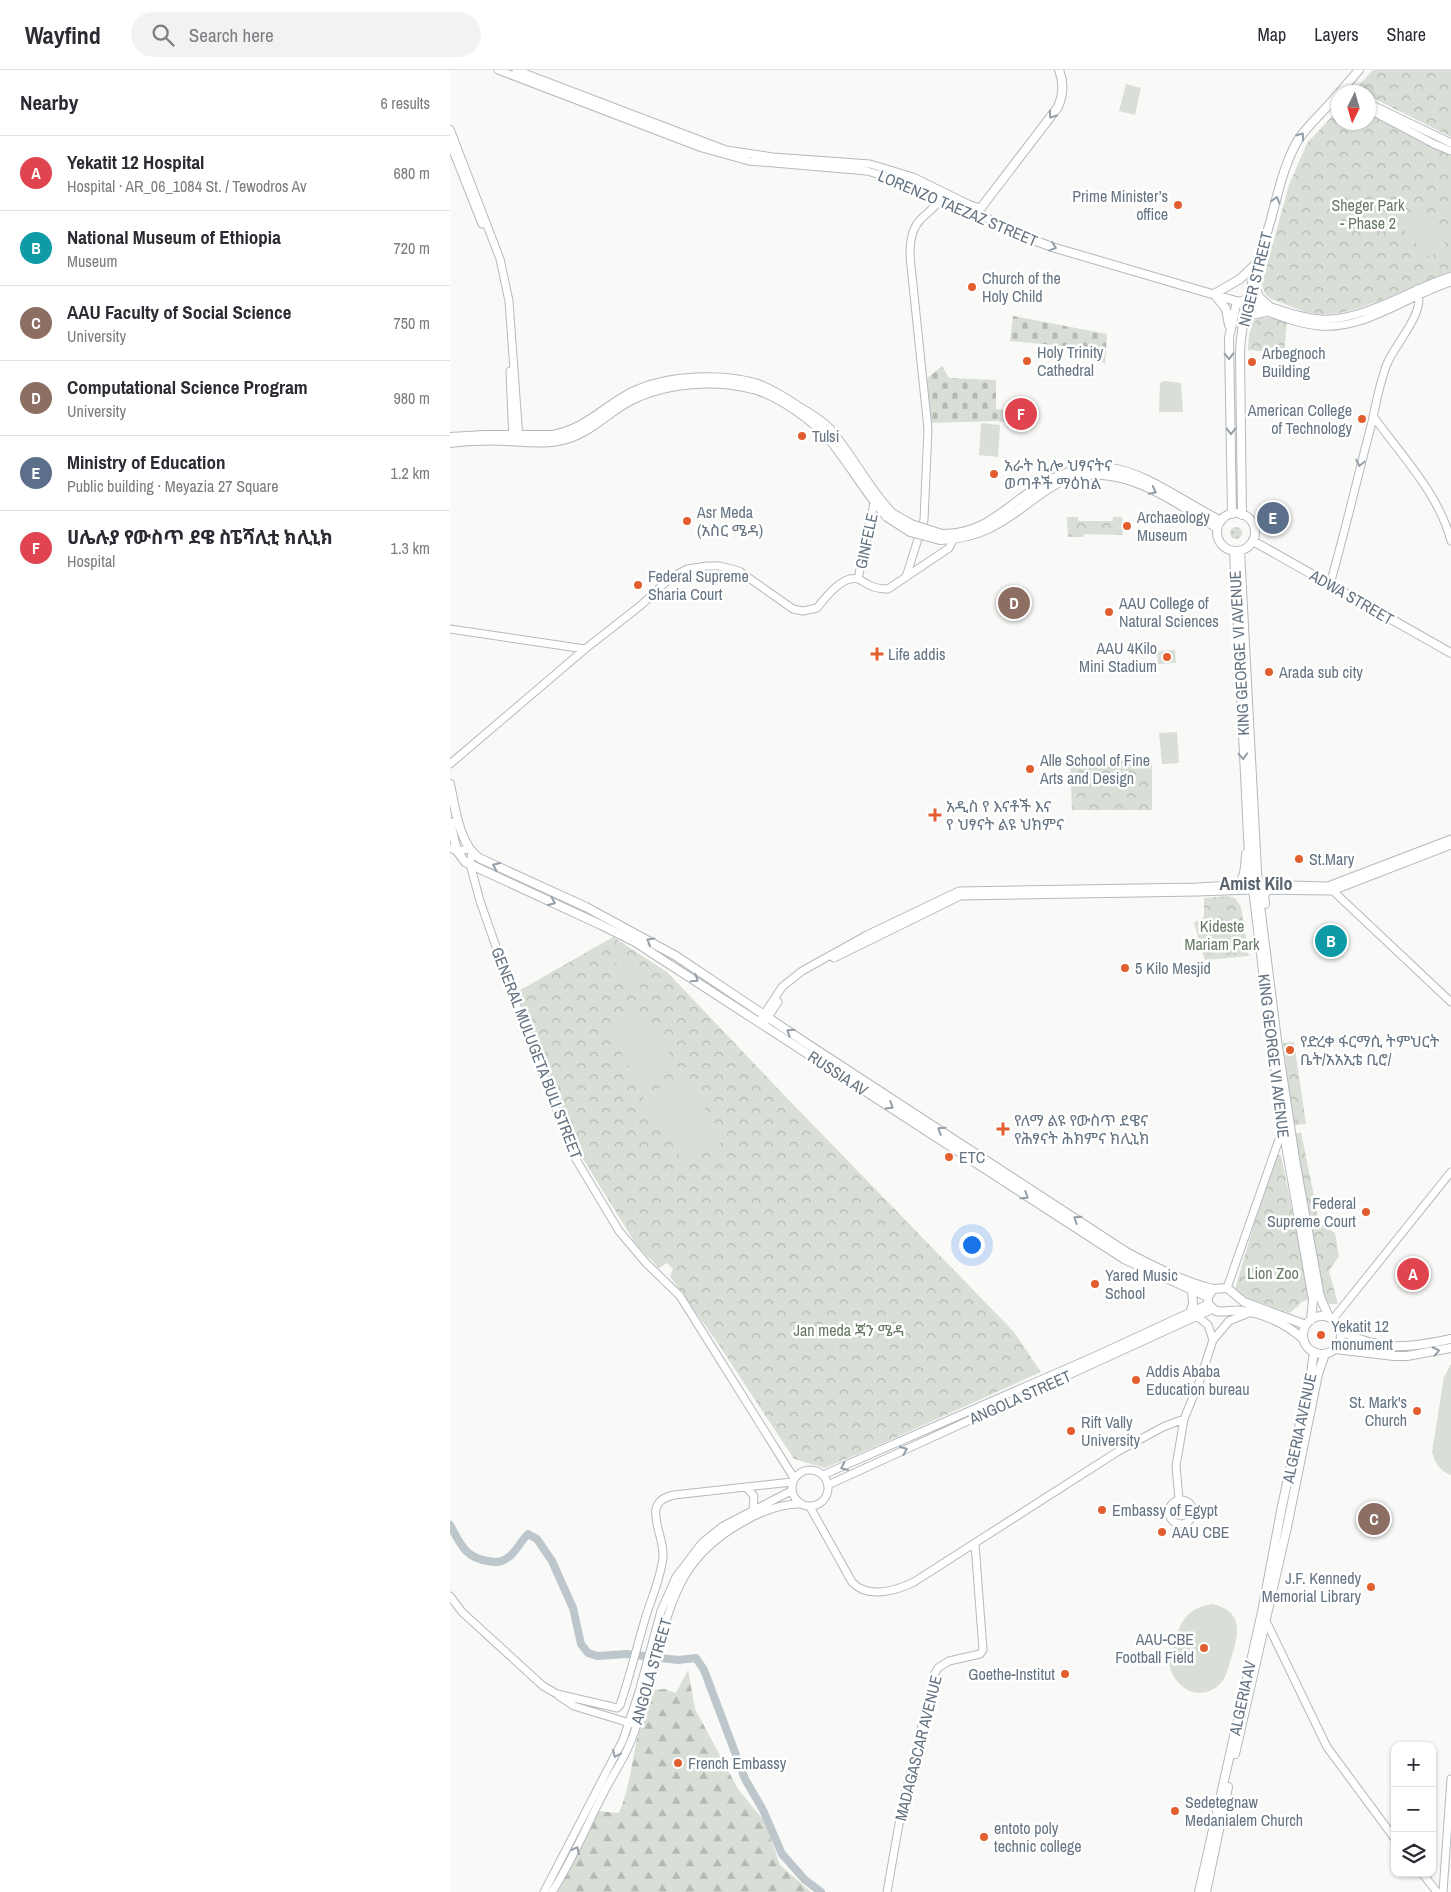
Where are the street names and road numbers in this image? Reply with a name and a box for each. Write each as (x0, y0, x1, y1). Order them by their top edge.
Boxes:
street label: LORENZO TAEZAZ STREET (875, 164, 1041, 252)
street label: NIGER STREET (1233, 229, 1277, 329)
street label: GINFELE (849, 511, 883, 571)
street label: ADWA STREET (1305, 564, 1398, 630)
street label: KING GEORGE VI AVENUE (1224, 570, 1254, 736)
street label: GENERAL MULUGETA BULI STREET (486, 944, 588, 1162)
street label: KING GEORGE VI AVENUE (1253, 973, 1295, 1139)
street label: RUSSIA AV (804, 1045, 873, 1101)
street label: ANGOLA STREET (965, 1365, 1074, 1430)
street label: ALGERIA AVENUE (1276, 1371, 1321, 1486)
street label: ANGOLA STREET (625, 1615, 677, 1728)
street label: ALGERIA AV (1223, 1658, 1261, 1738)
street label: MADAGASCAR AVENUE (889, 1673, 947, 1823)

